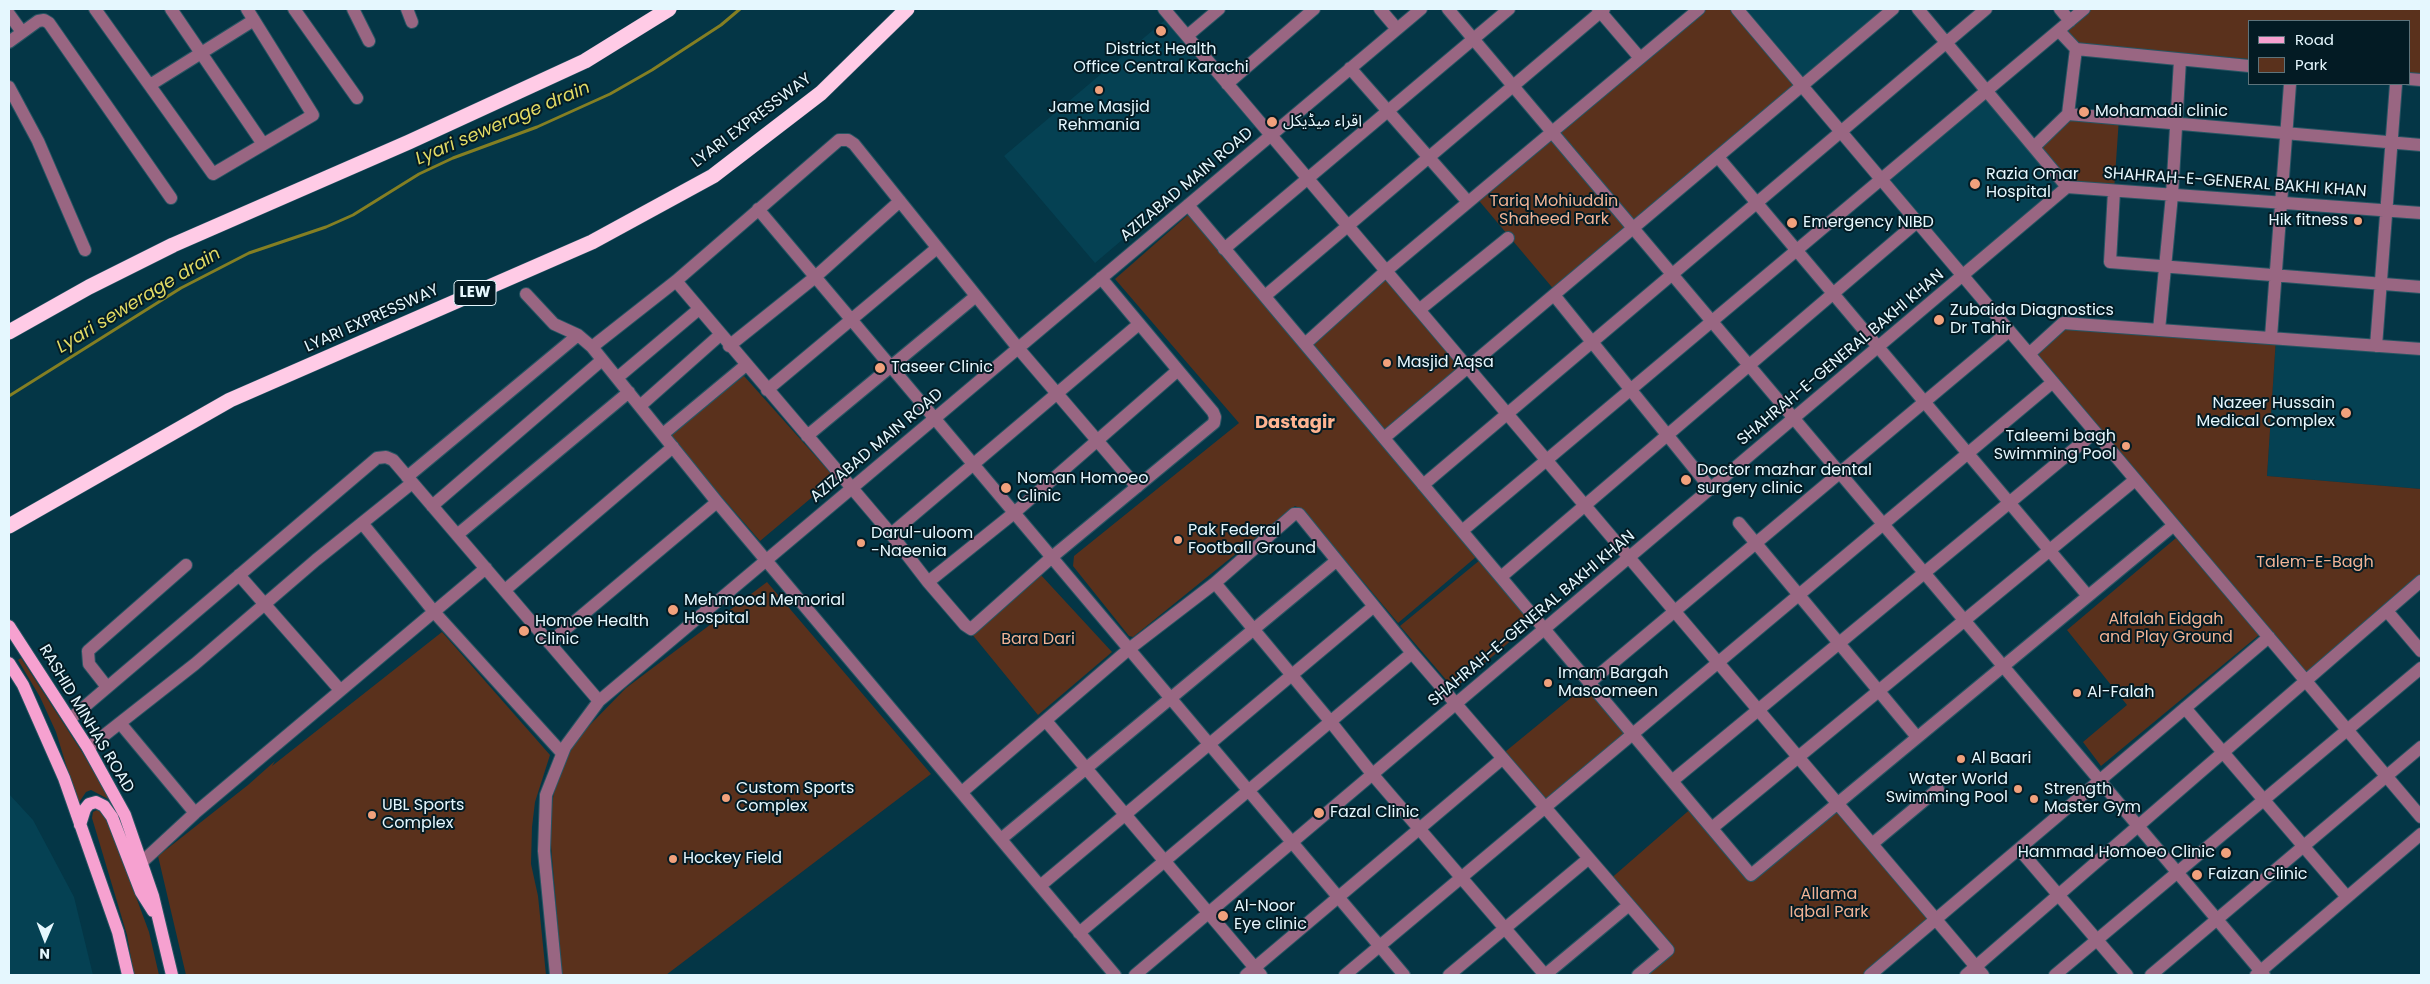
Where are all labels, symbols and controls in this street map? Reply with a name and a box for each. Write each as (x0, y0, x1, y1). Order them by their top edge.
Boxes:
legend (2248, 20, 2410, 85)
marker: District Health Office Central Karachi (1154, 24, 1168, 38)
text: Road (2295, 29, 2334, 50)
place label: District Health Office Central Karachi (1073, 40, 1249, 78)
text: Park (2295, 54, 2327, 75)
street label: LYARI EXPRESSWAY (688, 70, 816, 172)
water label: Lyari sewerage drain (412, 77, 594, 171)
marker: Jame Masjid Rehmania (1093, 84, 1105, 96)
place label: Jame Masjid Rehmania (1048, 98, 1150, 136)
place label: Mohamadi clinic (2095, 102, 2228, 122)
marker: Mohamadi clinic (2077, 105, 2091, 119)
place label: اقراء میڈیکل (1283, 112, 1362, 132)
marker: اقراء میڈیکل (1265, 115, 1279, 129)
street label: AZIZABAD MAIN ROAD (1117, 124, 1257, 246)
street label: SHAHRAH-E-GENERAL BAKHI KHAN (2103, 164, 2367, 202)
place label: Razia Omar Hospital (1986, 165, 2079, 203)
marker: Razia Omar Hospital (1968, 177, 1982, 191)
park label: Tariq Mohiuddin Shaheed Park (1490, 192, 1618, 230)
place label: Hik fitness (2269, 211, 2348, 231)
place label: Emergency NIBD (1803, 213, 1934, 233)
marker: Hik fitness (2352, 215, 2364, 227)
marker: Emergency NIBD (1785, 216, 1799, 230)
water label: Lyari sewerage drain (53, 243, 225, 359)
street label: SHAHRAH-E-GENERAL BAKHI KHAN (1734, 266, 1948, 450)
road number: LEW (454, 280, 496, 306)
street label: LYARI EXPRESSWAY (302, 281, 442, 357)
place label: Zubaida Diagnostics Dr Tahir (1950, 301, 2114, 339)
marker: Zubaida Diagnostics Dr Tahir (1932, 313, 1946, 327)
place label: Masjid Aqsa (1397, 353, 1494, 373)
marker: Masjid Aqsa (1381, 357, 1393, 369)
place label: Taseer Clinic (891, 358, 993, 378)
marker: Taseer Clinic (873, 361, 887, 375)
street label: AZIZABAD MAIN ROAD (807, 385, 947, 507)
place label: Nazeer Hussain Medical Complex (2196, 394, 2335, 432)
marker: Nazeer Hussain Medical Complex (2339, 406, 2353, 420)
district label: Dastagir (1255, 412, 1335, 434)
place label: Taleemi bagh Swimming Pool (1994, 427, 2116, 465)
marker: Taleemi bagh Swimming Pool (2120, 440, 2132, 452)
place label: Doctor mazhar dental surgery clinic (1697, 461, 1872, 499)
place label: Noman Homoeo Clinic (1017, 469, 1148, 507)
marker: Doctor mazhar dental surgery clinic (1679, 473, 1693, 487)
marker: Noman Homoeo Clinic (999, 481, 1013, 495)
place label: Pak Federal Football Ground (1188, 521, 1316, 559)
place label: Darul-uloom -Naeenia (871, 524, 973, 562)
street label: SHAHRAH-E-GENERAL BAKHI KHAN (1425, 527, 1639, 711)
marker: Pak Federal Football Ground (1172, 534, 1184, 546)
marker: Darul-uloom -Naeenia (855, 537, 867, 549)
park label: Talem-E-Bagh (2256, 553, 2374, 573)
place label: Mehmood Memorial Hospital (684, 591, 845, 629)
marker: Mehmood Memorial Hospital (666, 603, 680, 617)
park label: Alfalah Eidgah and Play Ground (2099, 610, 2233, 648)
place label: Homoe Health Clinic (535, 612, 649, 650)
marker: Homoe Health Clinic (517, 624, 531, 638)
park label: Bara Dari (1001, 630, 1075, 650)
street label: RASHID MINHAS ROAD (34, 641, 138, 797)
place label: Imam Bargah Masoomeen (1558, 664, 1668, 702)
marker: Imam Bargah Masoomeen (1542, 677, 1554, 689)
place label: Al-Falah (2087, 683, 2154, 703)
marker: Al-Falah (2071, 687, 2083, 699)
place label: Al Baari (1971, 749, 2031, 769)
marker: Al Baari (1955, 753, 1967, 765)
place label: Water World Swimming Pool (1886, 770, 2008, 808)
place label: Custom Sports Complex (736, 779, 854, 817)
place label: Strength Master Gym (2044, 780, 2141, 818)
marker: Water World Swimming Pool (2012, 783, 2024, 795)
marker: Custom Sports Complex (720, 792, 732, 804)
marker: Strength Master Gym (2028, 793, 2040, 805)
place label: UBL Sports Complex (382, 796, 464, 834)
place label: Fazal Clinic (1330, 803, 1419, 823)
marker: Fazal Clinic (1312, 806, 1326, 820)
marker: UBL Sports Complex (366, 809, 378, 821)
place label: Hammad Homoeo Clinic (2018, 843, 2215, 863)
marker: Hammad Homoeo Clinic (2219, 846, 2233, 860)
place label: Hockey Field (683, 849, 782, 869)
marker: Hockey Field (667, 853, 679, 865)
place label: Faizan Clinic (2208, 865, 2308, 885)
marker: Faizan Clinic (2190, 868, 2204, 882)
park label: Allama Iqbal Park (1790, 885, 1868, 923)
place label: Al-Noor Eye clinic (1234, 897, 1307, 935)
marker: Al-Noor Eye clinic (1216, 909, 1230, 923)
north arrow (20, 914, 70, 964)
text: N (39, 944, 50, 964)

